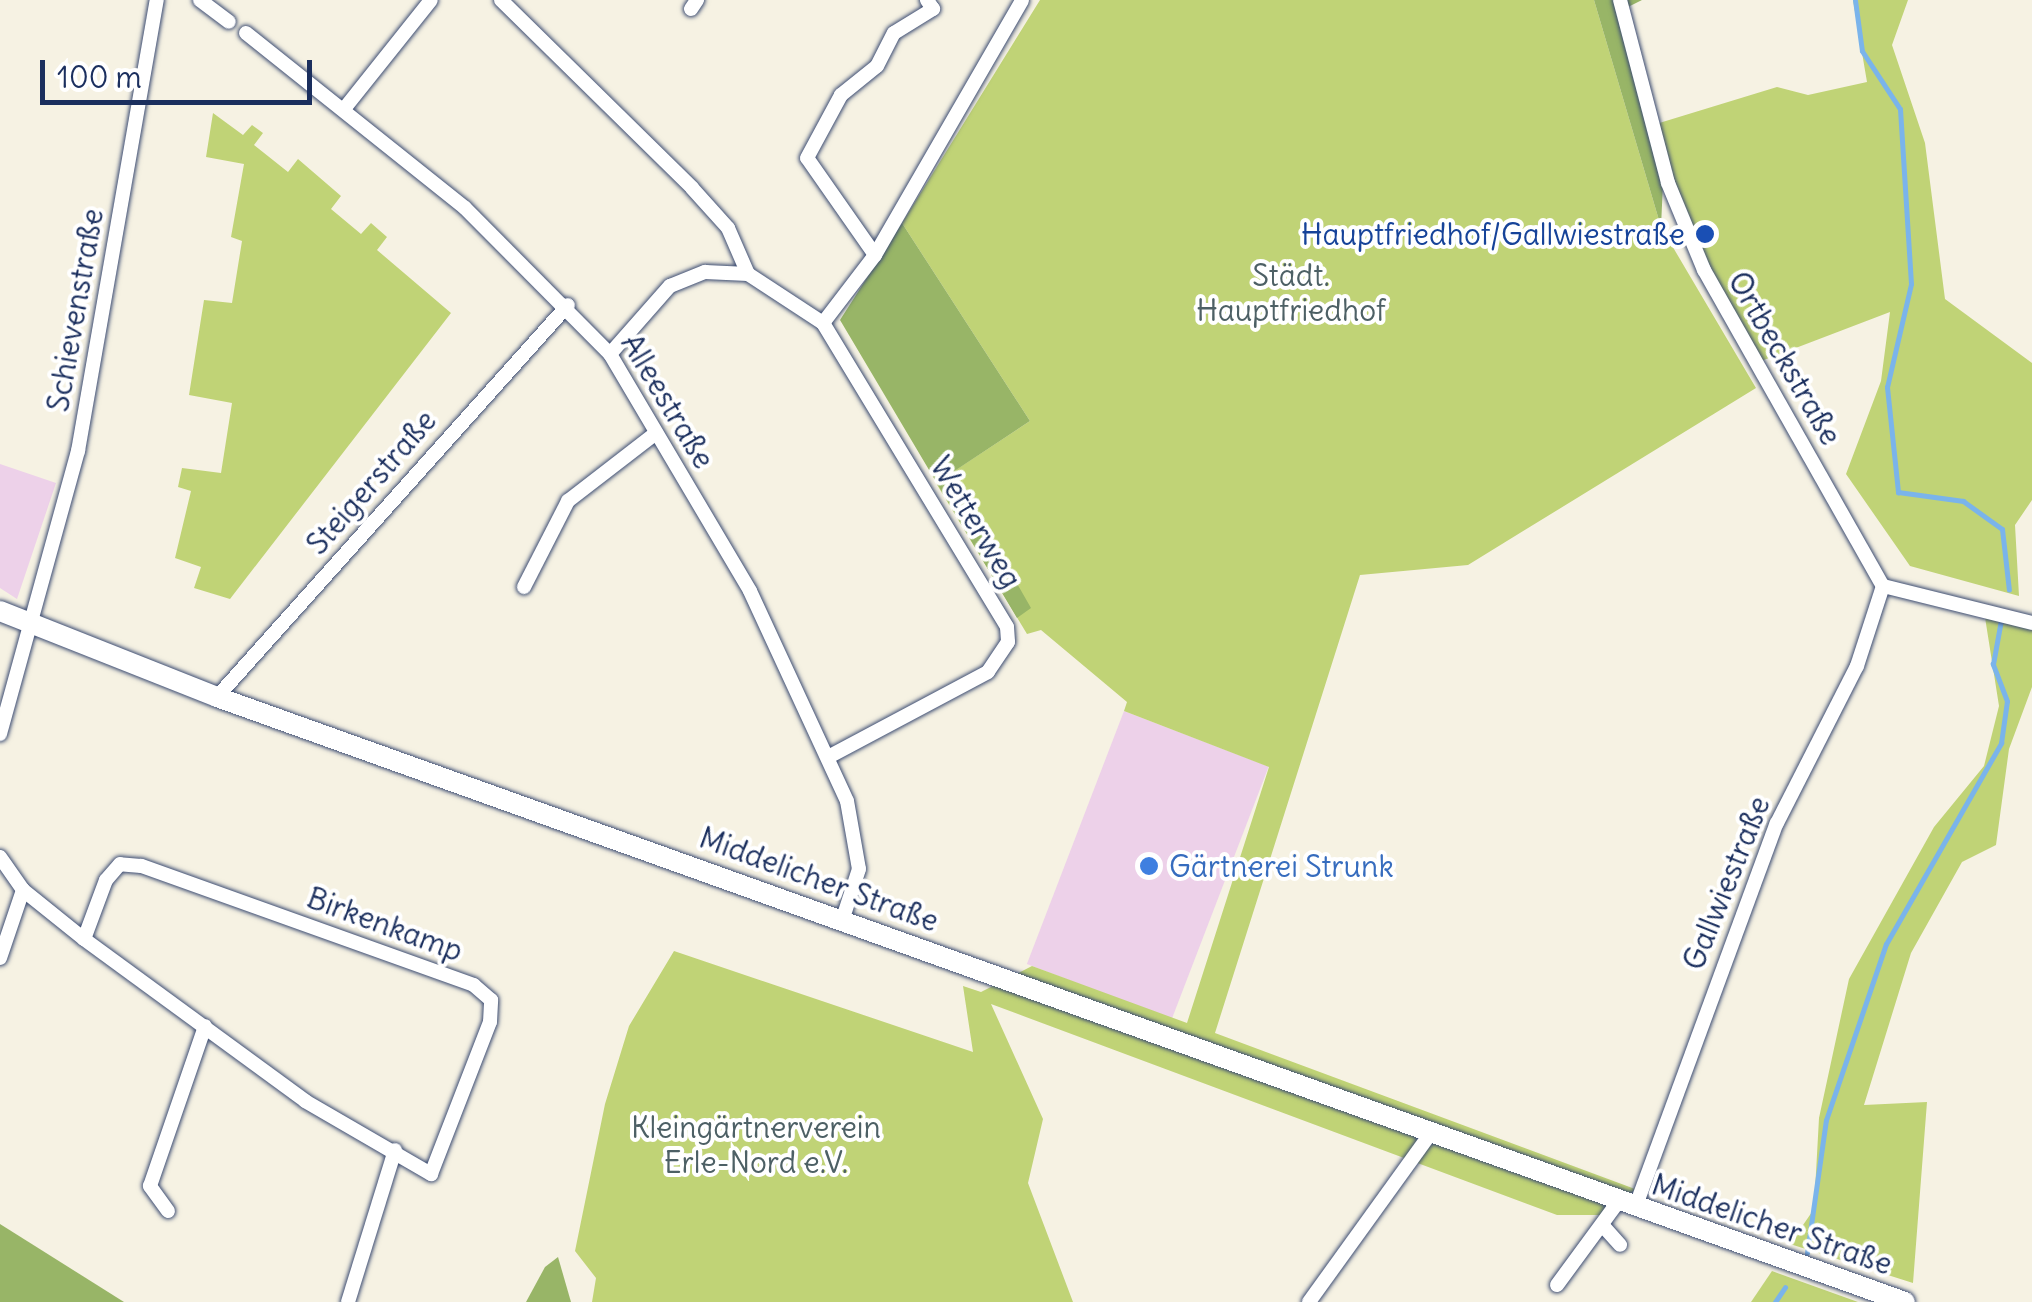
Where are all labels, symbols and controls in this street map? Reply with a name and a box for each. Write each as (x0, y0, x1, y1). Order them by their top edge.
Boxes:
scale bar (45, 40, 318, 102)
text: 100 m (57, 58, 142, 96)
street label: Schievenstraße (39, 206, 111, 414)
place label: Hauptfriedhof/Gallwiestraße (1301, 216, 1685, 252)
marker: Hauptfriedhof/Gallwiestraße (1694, 223, 1716, 245)
park label: Städt. Hauptfriedhof (1196, 257, 1386, 328)
street label: Ortbeckstraße (1721, 265, 1849, 451)
street label: Alleestraße (614, 327, 722, 475)
street label: Steigerstraße (299, 403, 443, 561)
street label: Wetterweg (923, 450, 1029, 594)
street label: Gallwiestraße (1675, 791, 1777, 975)
street label: Middelicher Straße (695, 819, 943, 939)
place label: Gärtnerei Strunk (1169, 848, 1394, 884)
marker: Gärtnerei Strunk (1138, 855, 1160, 877)
street label: Birkenkamp (302, 879, 468, 969)
park label: Kleingärtnerverein Erle-Nord e.V. (631, 1109, 881, 1180)
street label: Middelicher Straße (1647, 1166, 1897, 1282)

